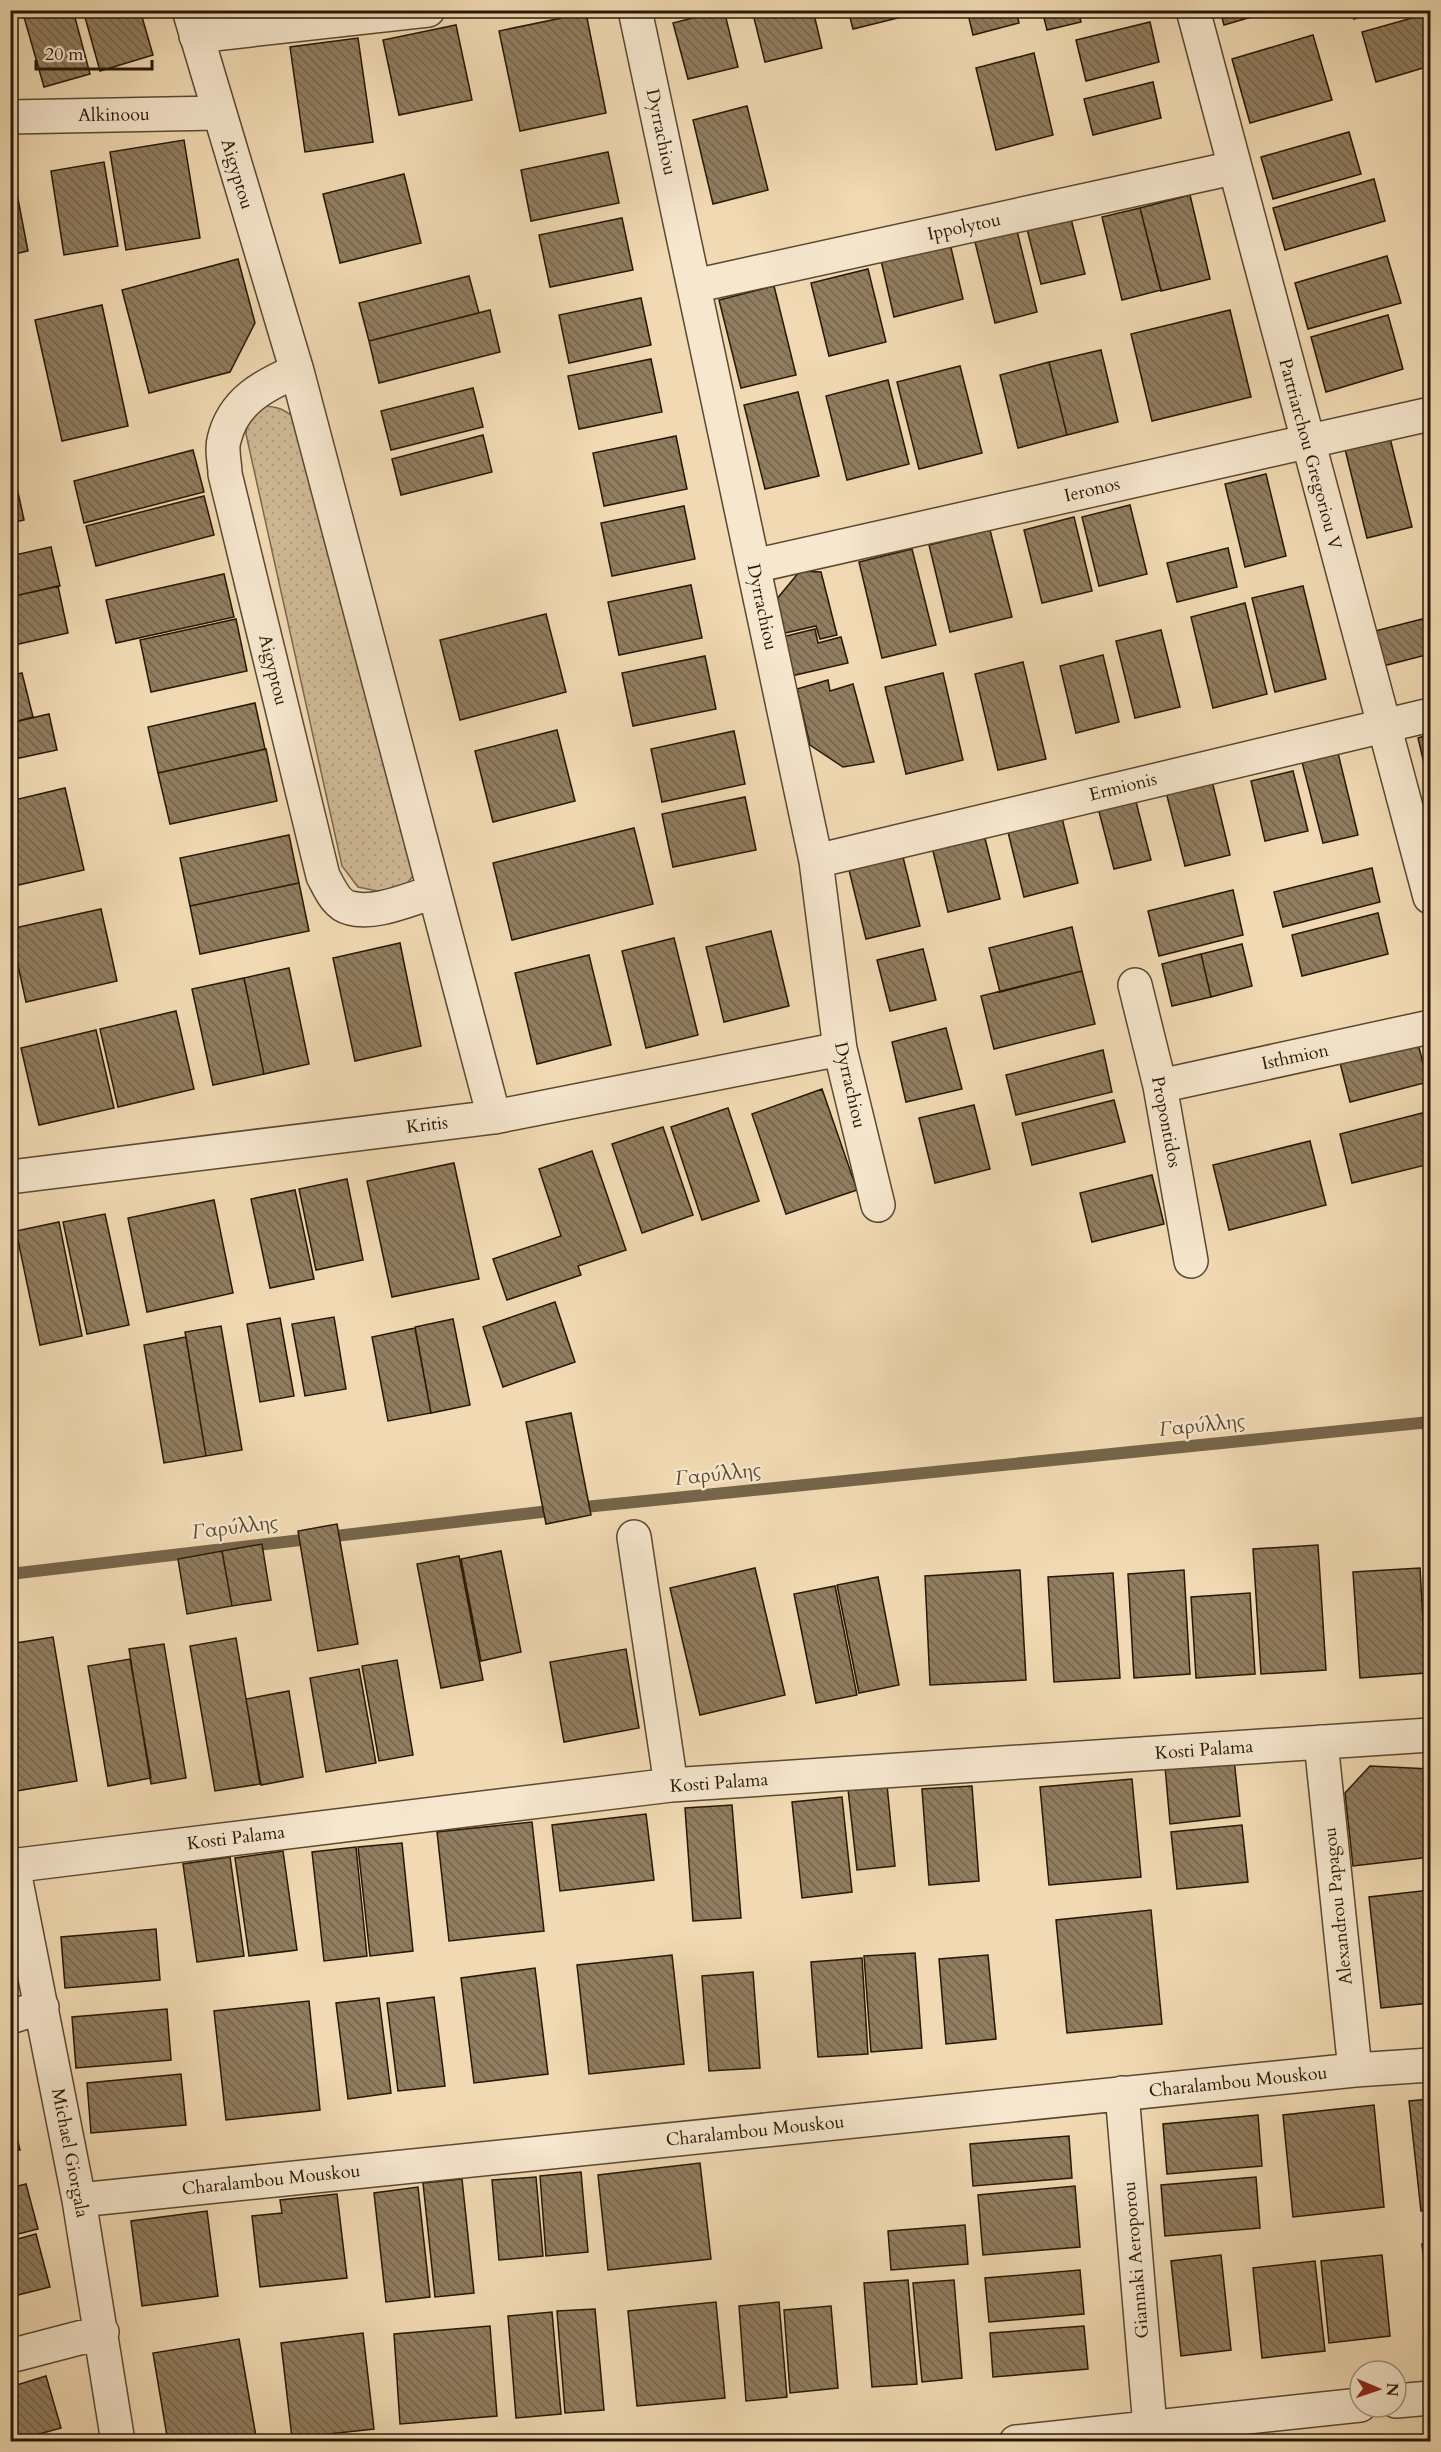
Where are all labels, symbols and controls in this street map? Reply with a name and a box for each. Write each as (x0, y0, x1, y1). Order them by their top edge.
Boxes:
scale bar (36, 33, 152, 71)
text: 20 m (45, 42, 84, 67)
street label: Dyrrachiou (640, 86, 682, 178)
street label: Alkinoou (78, 102, 150, 128)
street label: Aigyptou (214, 136, 260, 212)
street label: Ippolytou (925, 207, 1003, 247)
street label: Partriarchou Gregoriou V (1272, 355, 1348, 553)
street label: Ieronos (1062, 471, 1122, 509)
street label: Dyrrachiou (741, 561, 783, 653)
street label: Aigyptou (252, 632, 294, 708)
street label: Ermionis (1086, 767, 1160, 807)
street label: Isthmion (1259, 1038, 1332, 1076)
street label: Dyrrachiou (828, 1039, 872, 1131)
street label: Propontidos (1145, 1074, 1187, 1170)
street label: Kritis (405, 1110, 449, 1140)
water label: Γαρύλλης (1158, 1407, 1247, 1443)
water label: Γαρύλλης (674, 1456, 763, 1492)
water label: Γαρύλλης (190, 1508, 280, 1546)
street label: Kosti Palama (1154, 1734, 1254, 1766)
street label: Kosti Palama (669, 1767, 769, 1799)
street label: Kosti Palama (186, 1820, 287, 1856)
street label: Alexandrou Papagou (1317, 1826, 1359, 1986)
street label: Charalambou Mouskou (1148, 2060, 1329, 2104)
street label: Michael Giorgala (45, 2086, 95, 2220)
street label: Charalambou Mouskou (665, 2109, 846, 2153)
street label: Charalambou Mouskou (181, 2158, 362, 2202)
street label: Giannaki Aeroporou (1117, 2180, 1155, 2340)
north arrow (1348, 2359, 1408, 2419)
text: N (1381, 2382, 1403, 2397)

